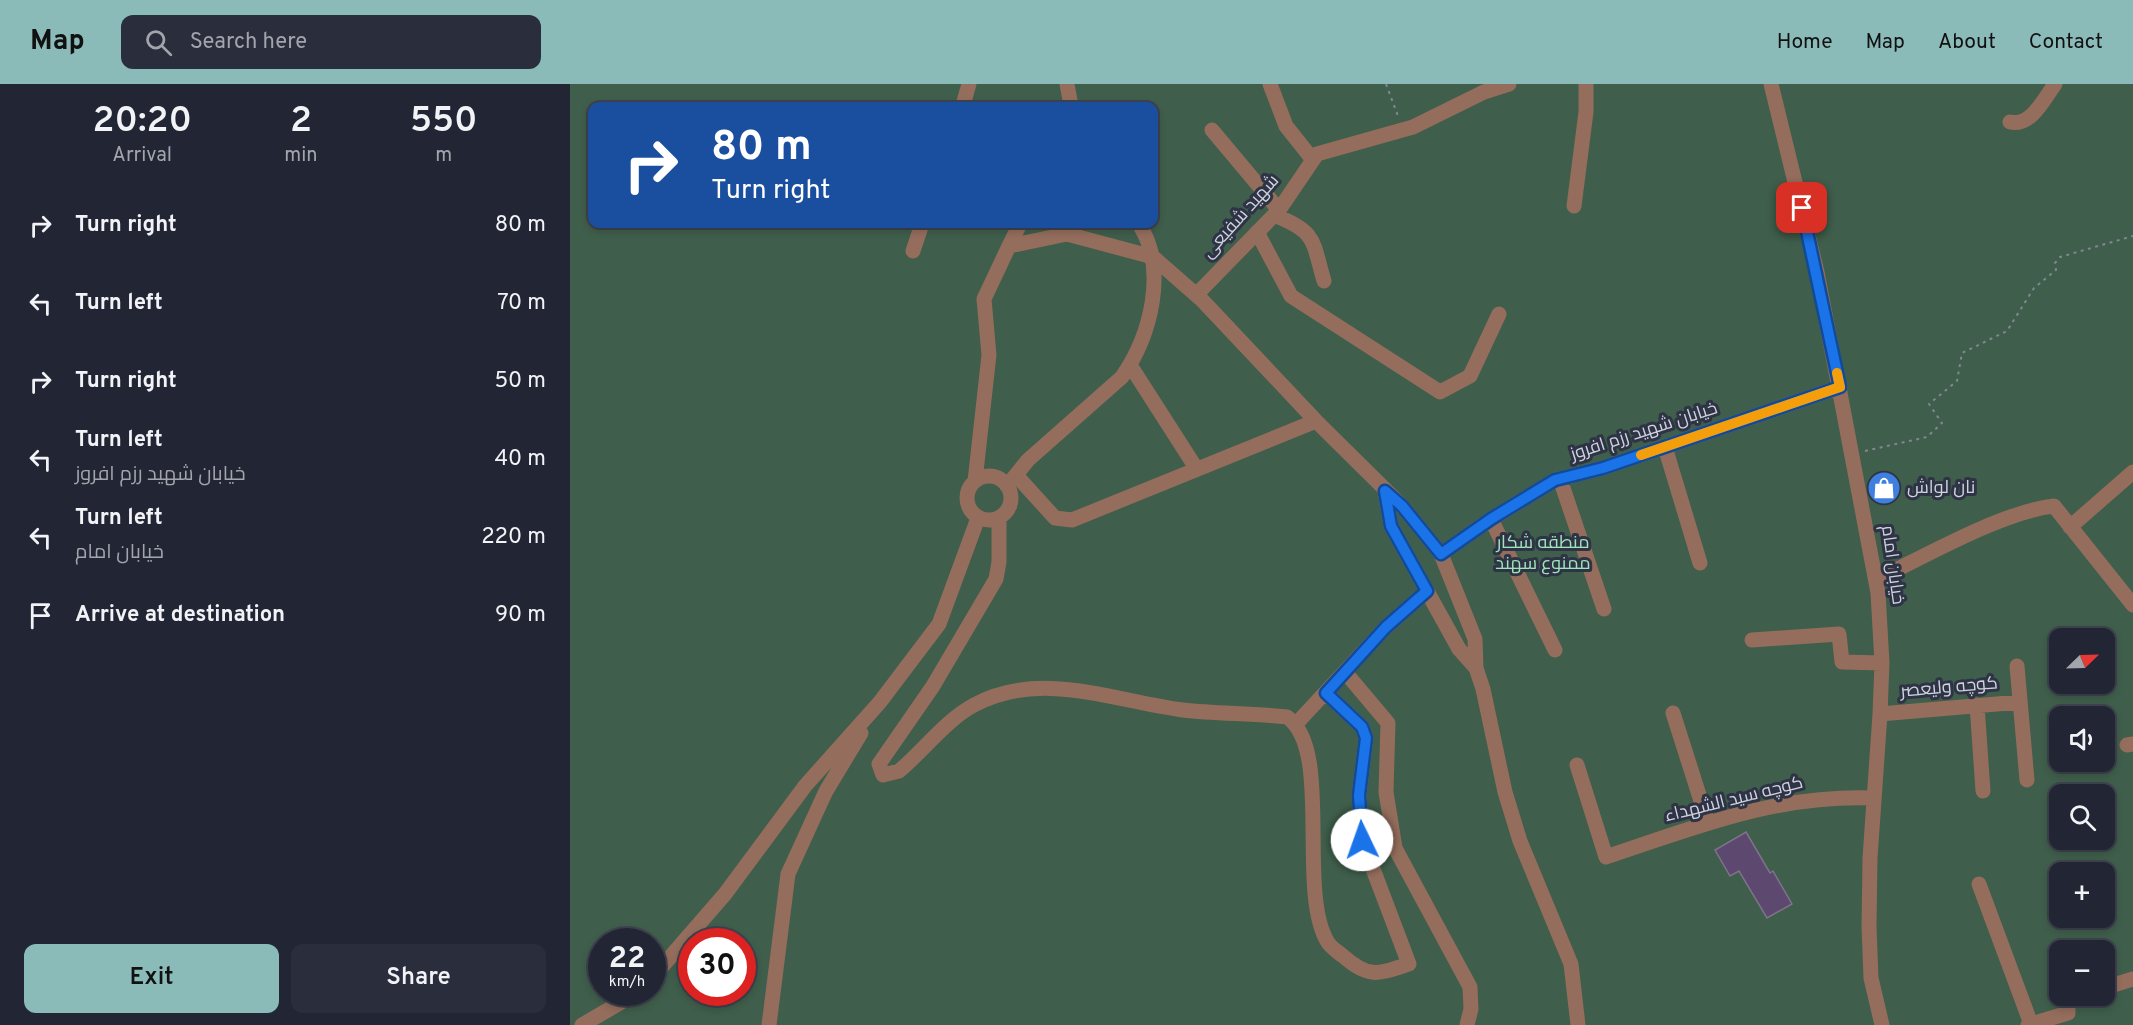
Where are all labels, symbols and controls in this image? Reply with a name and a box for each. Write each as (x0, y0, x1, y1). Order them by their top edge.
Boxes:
search box (121, 15, 541, 69)
text: Map (30, 24, 85, 60)
icon: search (142, 26, 175, 59)
text: Search here (190, 29, 307, 56)
text: Home (1777, 29, 1833, 56)
text: Map (1866, 29, 1905, 56)
text: About (1938, 29, 1996, 56)
text: Contact (2029, 29, 2103, 56)
text: 20:20 (92, 99, 192, 145)
text: 2 (290, 99, 312, 145)
text: 550 (410, 99, 478, 145)
text: 80 m (711, 122, 812, 175)
icon: right (612, 126, 690, 204)
text: Arrival (112, 143, 172, 169)
text: min (284, 143, 318, 169)
text: m (435, 143, 452, 169)
street label: شهید شفیعی (1197, 170, 1285, 264)
text: Turn right (711, 174, 830, 208)
pin (1776, 182, 1827, 233)
icon: arrive (1785, 191, 1818, 224)
icon: right (24, 209, 57, 242)
text: Turn right (75, 212, 177, 239)
text: 80 m (495, 212, 546, 239)
icon: left (24, 287, 57, 320)
text: Turn left (75, 290, 163, 317)
text: 70 m (497, 290, 546, 317)
icon: right (24, 365, 57, 398)
text: Turn right (75, 368, 177, 395)
text: 50 m (494, 368, 546, 395)
street label: خیابان شهید رزم افروز (1566, 397, 1721, 467)
text: Turn left (75, 427, 163, 454)
icon: left (24, 443, 57, 476)
text: 40 m (494, 446, 546, 473)
text: خیابان شهید رزم افروز (75, 462, 246, 488)
shop icon: نان لواش (1866, 470, 1902, 506)
place label: نان لواش (1907, 477, 1975, 500)
text: Turn left (75, 505, 163, 532)
icon: left (24, 521, 57, 554)
text: 220 m (481, 524, 546, 551)
street label: خیابان امام (1875, 524, 1909, 606)
park label: منطقه شکار ممنوع سهند (1495, 532, 1591, 576)
text: خیابان امام (75, 540, 164, 566)
icon: arrive (24, 599, 57, 632)
text: Arrive at destination (75, 602, 285, 629)
text: 90 m (495, 602, 546, 629)
north arrow (2049, 628, 2115, 694)
map controls (2049, 628, 2115, 1006)
street label: کوچه ولیعصر (1898, 672, 1999, 704)
button: sound (2049, 706, 2115, 772)
street label: کوچه سید الشهداء (1662, 772, 1806, 828)
button: search (2049, 784, 2115, 850)
position arrow (1330, 808, 1394, 872)
button: + (2049, 862, 2115, 928)
speed limit sign: 30 (678, 928, 756, 1006)
button: − (2049, 940, 2115, 1006)
text: 22 (609, 941, 645, 978)
button: Exit (24, 944, 279, 1013)
button: Share (291, 944, 546, 1013)
text: km/h (609, 973, 645, 992)

